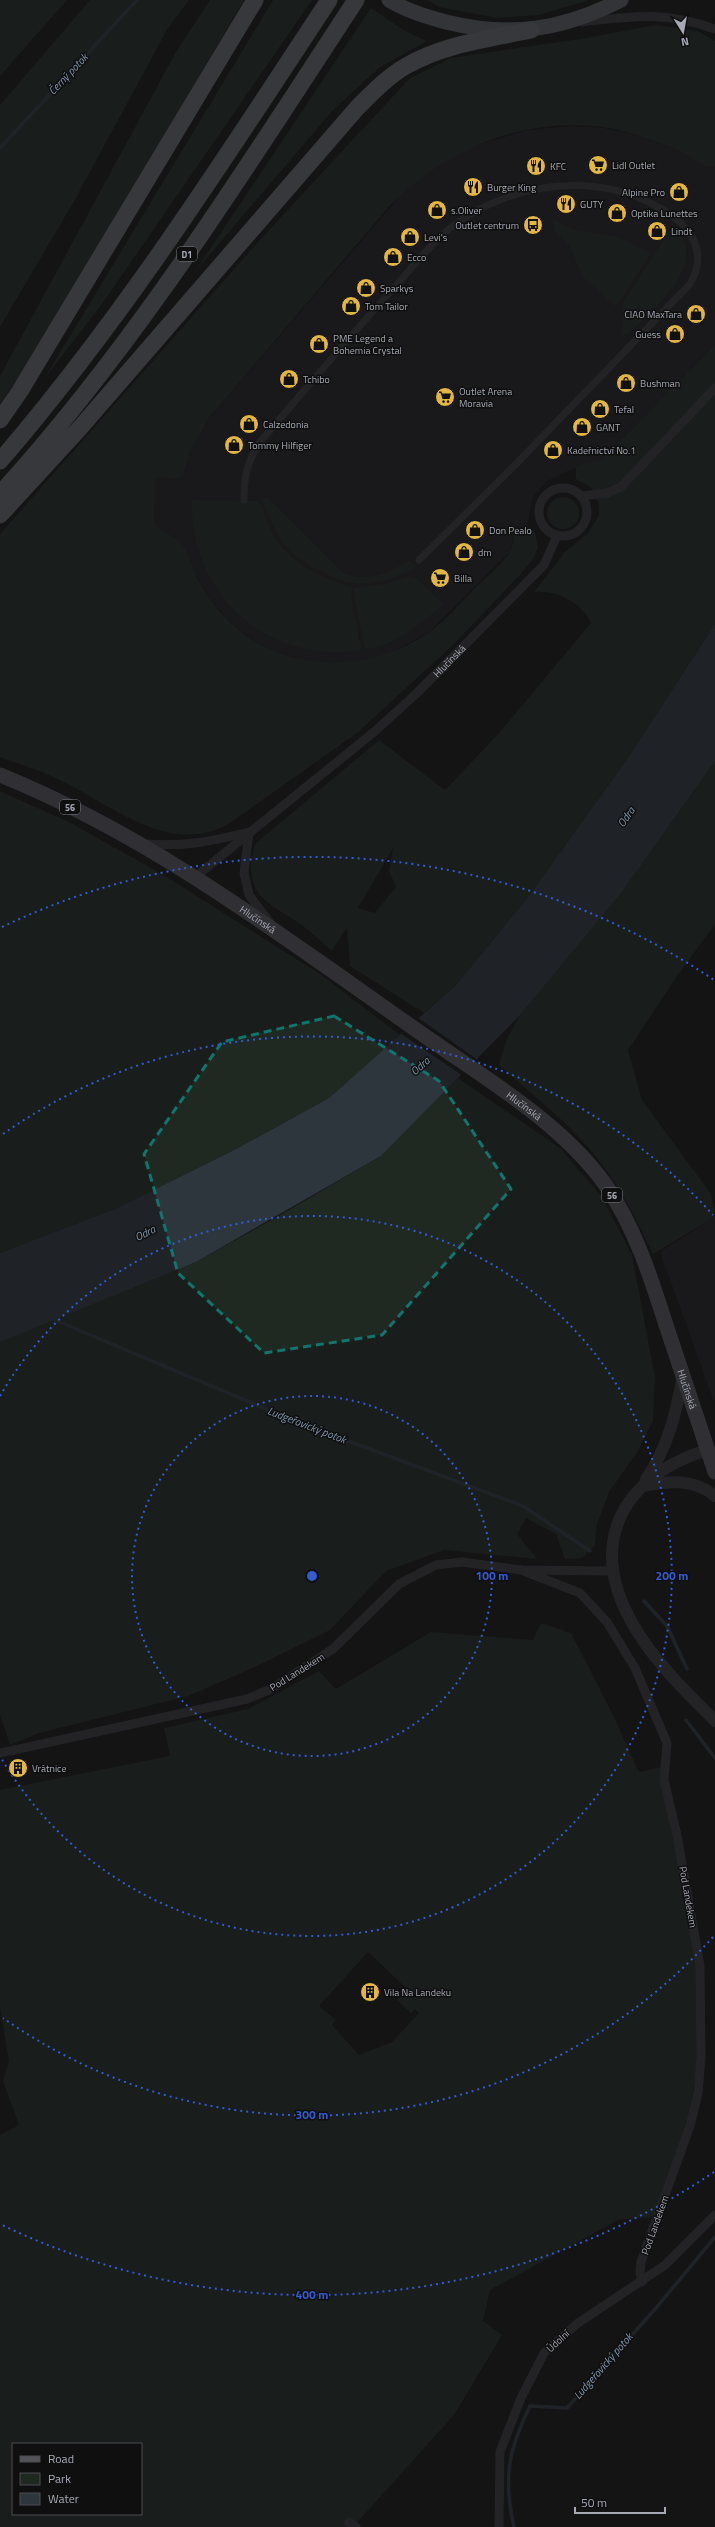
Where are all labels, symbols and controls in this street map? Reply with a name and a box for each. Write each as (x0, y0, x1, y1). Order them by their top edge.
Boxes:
north arrow (663, 12, 703, 52)
text: N (680, 33, 690, 50)
water label: Černý potok (45, 49, 92, 98)
supermarket icon: Lidl Outlet (587, 154, 609, 176)
restaurant icon: KFC (525, 155, 547, 177)
place label: Lidl Outlet (612, 158, 656, 173)
place label: KFC (550, 159, 567, 174)
restaurant icon: Burger King (462, 176, 484, 198)
place label: Burger King (487, 180, 536, 195)
shop icon: Alpine Pro (668, 181, 690, 203)
place label: Alpine Pro (622, 185, 665, 200)
restaurant icon: GUTY (555, 193, 577, 215)
place label: GUTY (580, 197, 604, 212)
shop icon: s.Oliver (426, 199, 448, 221)
shop icon: Optika Lunettes (606, 202, 628, 224)
place label: s.Oliver (451, 203, 483, 218)
place label: Optika Lunettes (631, 206, 698, 221)
bus stop icon: Outlet centrum (522, 214, 544, 236)
place label: Outlet centrum (455, 218, 519, 233)
shop icon: Lindt (646, 220, 668, 242)
place label: Lindt (671, 224, 693, 239)
shop icon: Levi's (399, 226, 421, 248)
place label: Levi's (424, 230, 448, 245)
shop icon: Ecco (382, 246, 404, 268)
road number: D1 (177, 247, 197, 261)
place label: Ecco (407, 250, 426, 265)
shop icon: Sparkys (355, 277, 377, 299)
place label: Sparkys (380, 281, 414, 296)
shop icon: Tom Tailor (340, 295, 362, 317)
place label: Tom Tailor (365, 299, 408, 314)
shop icon: CIAO MaxTara (685, 303, 707, 325)
place label: CIAO MaxTara (624, 307, 682, 322)
shop icon: Guess (664, 323, 686, 345)
place label: Guess (635, 327, 661, 342)
place label: PME Legend a Bohemia Crystal (333, 331, 402, 358)
shop icon: PME Legend a Bohemia Crystal (308, 333, 330, 355)
shop icon: Tchibo (278, 368, 300, 390)
place label: Tchibo (303, 372, 330, 387)
shop icon: Bushman (615, 372, 637, 394)
place label: Bushman (640, 376, 680, 391)
place label: Outlet Arena Moravia (459, 384, 512, 411)
supermarket icon: Outlet Arena Moravia (434, 386, 456, 408)
shop icon: Tefal (589, 398, 611, 420)
place label: Tefal (614, 402, 634, 417)
shop icon: Calzedonia (238, 413, 260, 435)
shop icon: GANT (571, 416, 593, 438)
place label: Calzedonia (263, 417, 308, 432)
place label: GANT (596, 420, 621, 435)
shop icon: Tommy Hilfiger (223, 434, 245, 456)
place label: Tommy Hilfiger (248, 438, 312, 453)
shop icon: Kadeřnictví No.1 (542, 439, 564, 461)
place label: Kadeřnictví No.1 (567, 443, 636, 458)
shop icon: Don Pealo (464, 519, 486, 541)
place label: Don Pealo (489, 523, 532, 538)
shop icon: dm (453, 541, 475, 563)
place label: dm (478, 545, 492, 560)
supermarket icon: Billa (429, 567, 451, 589)
place label: Billa (454, 571, 472, 586)
street label: Hlučínská (429, 641, 469, 680)
road number: 56 (60, 800, 80, 814)
water label: Odra (613, 803, 639, 830)
street label: Hlučínská (237, 901, 279, 937)
water label: Odra (407, 1053, 434, 1079)
street label: Hlučínská (503, 1087, 545, 1124)
road number: 56 (602, 1188, 622, 1202)
water label: Odra (132, 1221, 158, 1245)
street label: Hlučínská (674, 1367, 701, 1411)
water label: Ludgeřovický potok (265, 1403, 350, 1448)
text: 100 m (476, 1566, 508, 1585)
text: 200 m (656, 1566, 688, 1585)
centre of rings (305, 1569, 319, 1583)
street label: Pod Landekem (267, 1649, 327, 1695)
building icon: Vrátnice (7, 1757, 29, 1779)
place label: Vrátnice (32, 1761, 66, 1776)
street label: Pod Landekem (675, 1865, 701, 1929)
building icon: Vila Na Landeku (359, 1981, 381, 2003)
place label: Vila Na Landeku (384, 1985, 451, 2000)
text: 300 m (296, 2105, 328, 2124)
street label: Pod Landekem (637, 2193, 673, 2257)
text: 400 m (296, 2285, 328, 2304)
street label: Údolní (543, 2326, 574, 2356)
water label: Ludgeřovický potok (570, 2329, 637, 2403)
legend (12, 2443, 142, 2515)
text: Road (48, 2449, 74, 2468)
text: Park (48, 2469, 71, 2488)
text: Water (48, 2489, 79, 2508)
scale bar (575, 2489, 665, 2515)
text: 50 m (581, 2493, 607, 2512)

